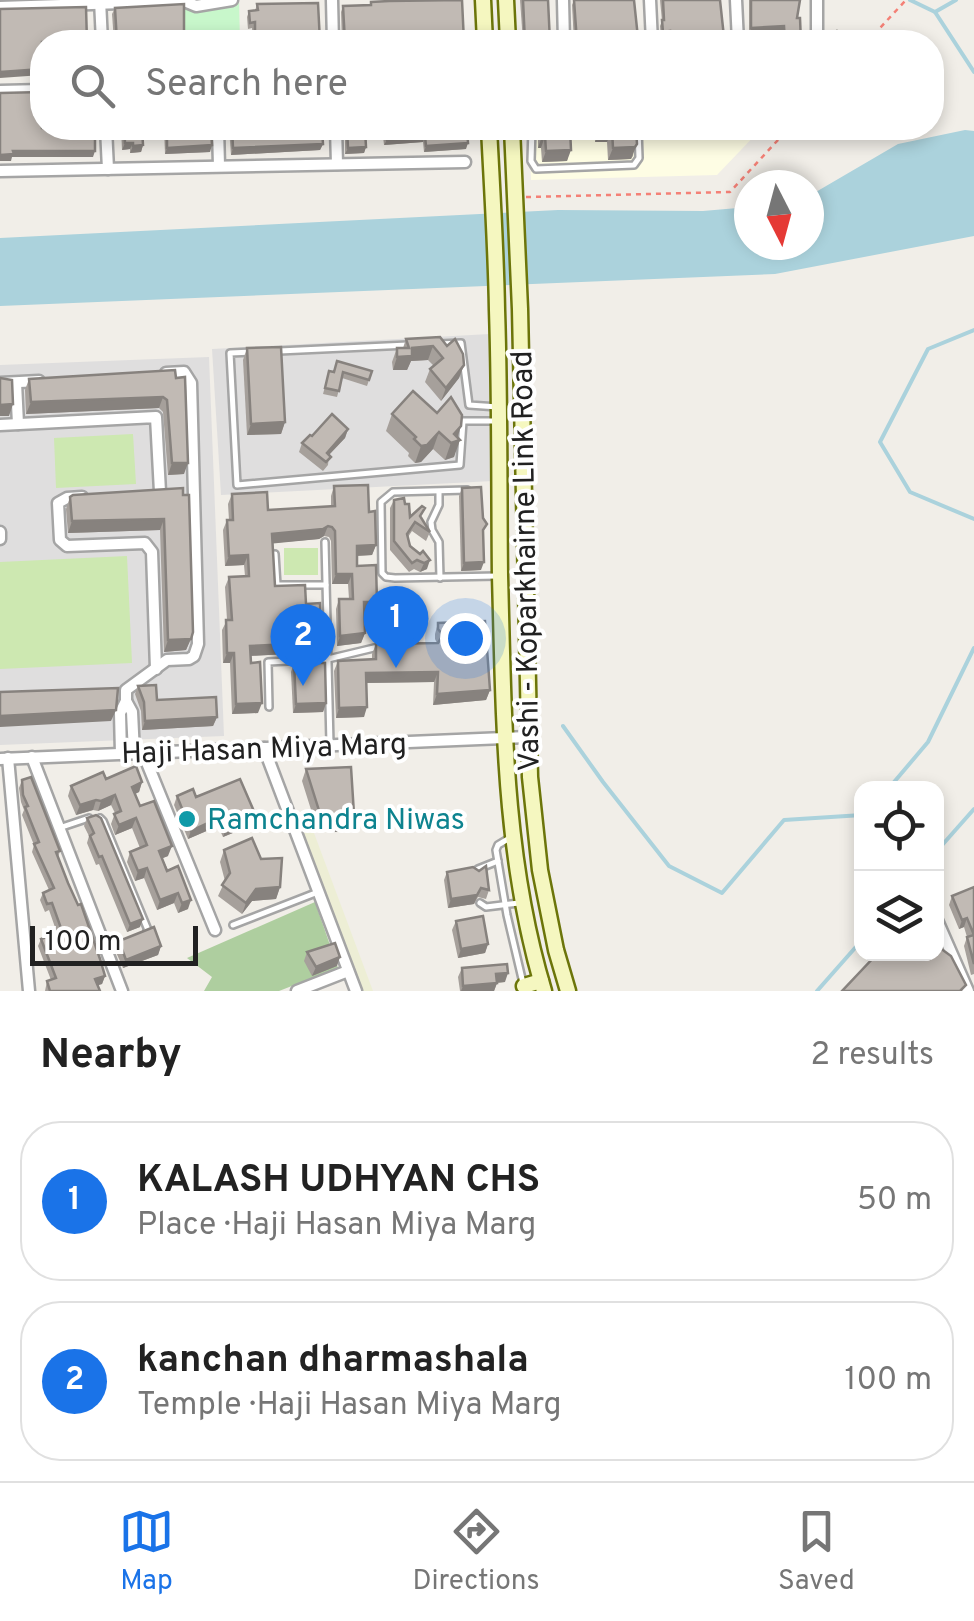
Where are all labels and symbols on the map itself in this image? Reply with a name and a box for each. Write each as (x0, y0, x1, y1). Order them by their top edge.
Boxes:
north arrow (734, 170, 824, 260)
street label: Vashi - Koparkhairne Link Road (505, 350, 550, 772)
pin: 1 (364, 586, 428, 668)
pin: 2 (270, 604, 336, 686)
your location (440, 613, 491, 664)
street label: Haji Hasan Miya Marg (121, 727, 408, 774)
place label: Ramchandra Niwas (207, 803, 465, 840)
marker: Ramchandra Niwas (176, 808, 198, 830)
scale bar (30, 921, 198, 966)

